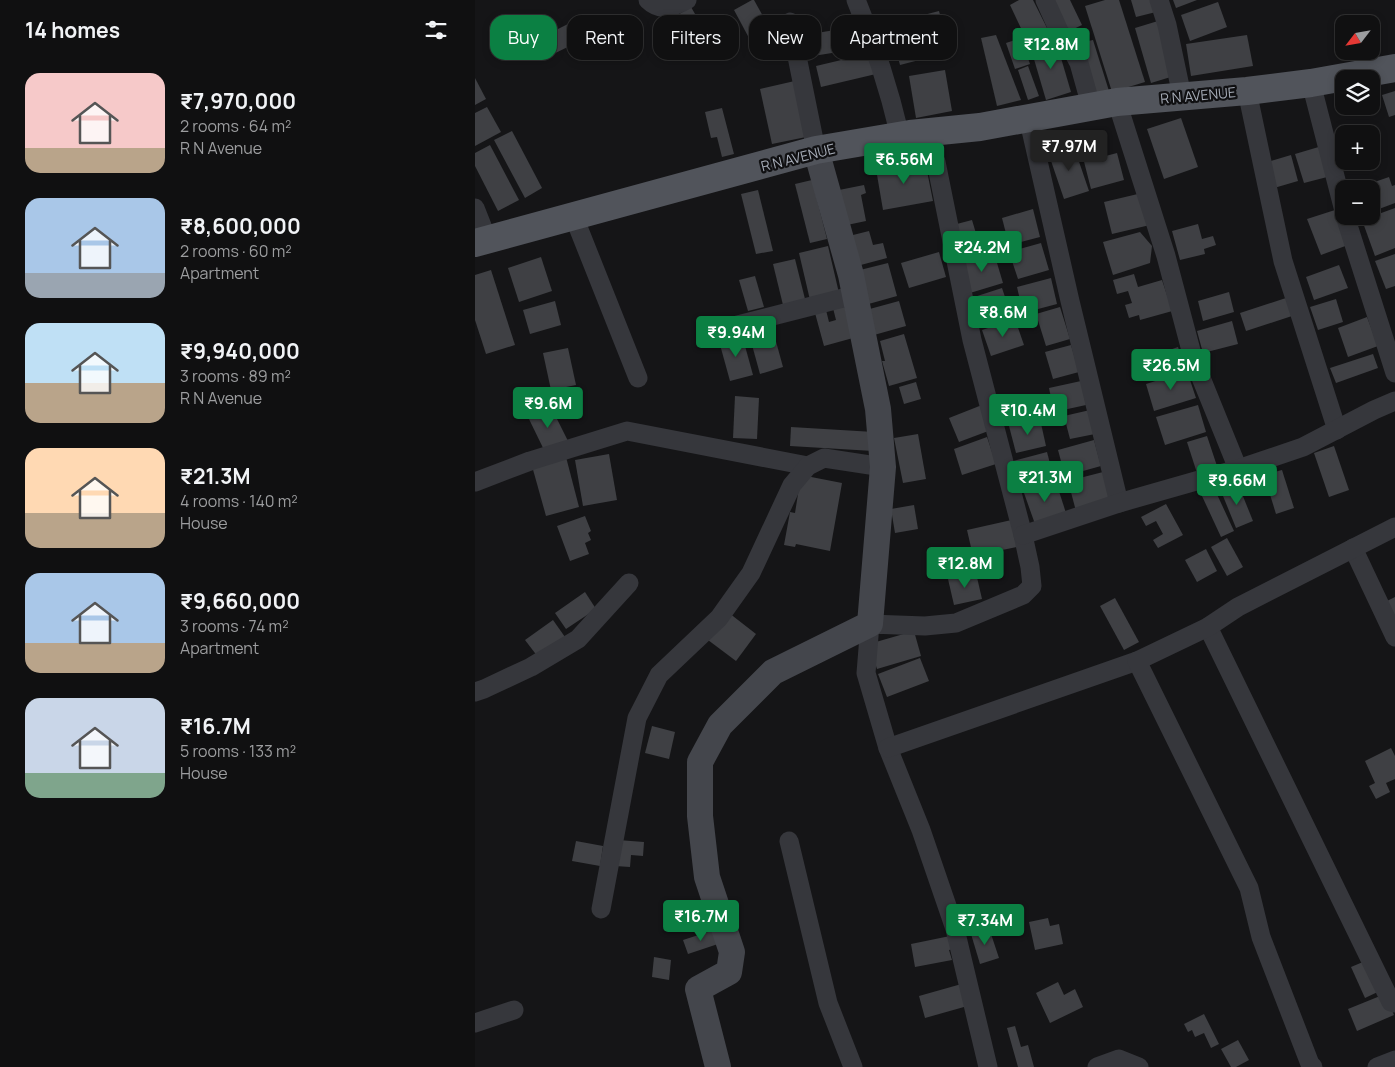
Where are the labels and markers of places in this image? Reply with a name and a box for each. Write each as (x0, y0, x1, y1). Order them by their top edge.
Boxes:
pin: ₹12.8M (1010, 28, 1092, 70)
pin: ₹7.97M (1028, 130, 1110, 172)
pin: ₹6.56M (863, 142, 945, 185)
pin: ₹24.2M (941, 230, 1023, 273)
pin: ₹8.6M (968, 296, 1038, 338)
pin: ₹9.94M (695, 316, 777, 358)
pin: ₹26.5M (1130, 348, 1212, 391)
pin: ₹9.6M (513, 386, 583, 429)
pin: ₹10.4M (987, 394, 1069, 436)
pin: ₹21.3M (1004, 460, 1086, 503)
pin: ₹9.66M (1196, 464, 1278, 506)
pin: ₹12.8M (924, 546, 1006, 589)
pin: ₹16.7M (660, 900, 742, 942)
pin: ₹7.34M (944, 904, 1026, 946)

